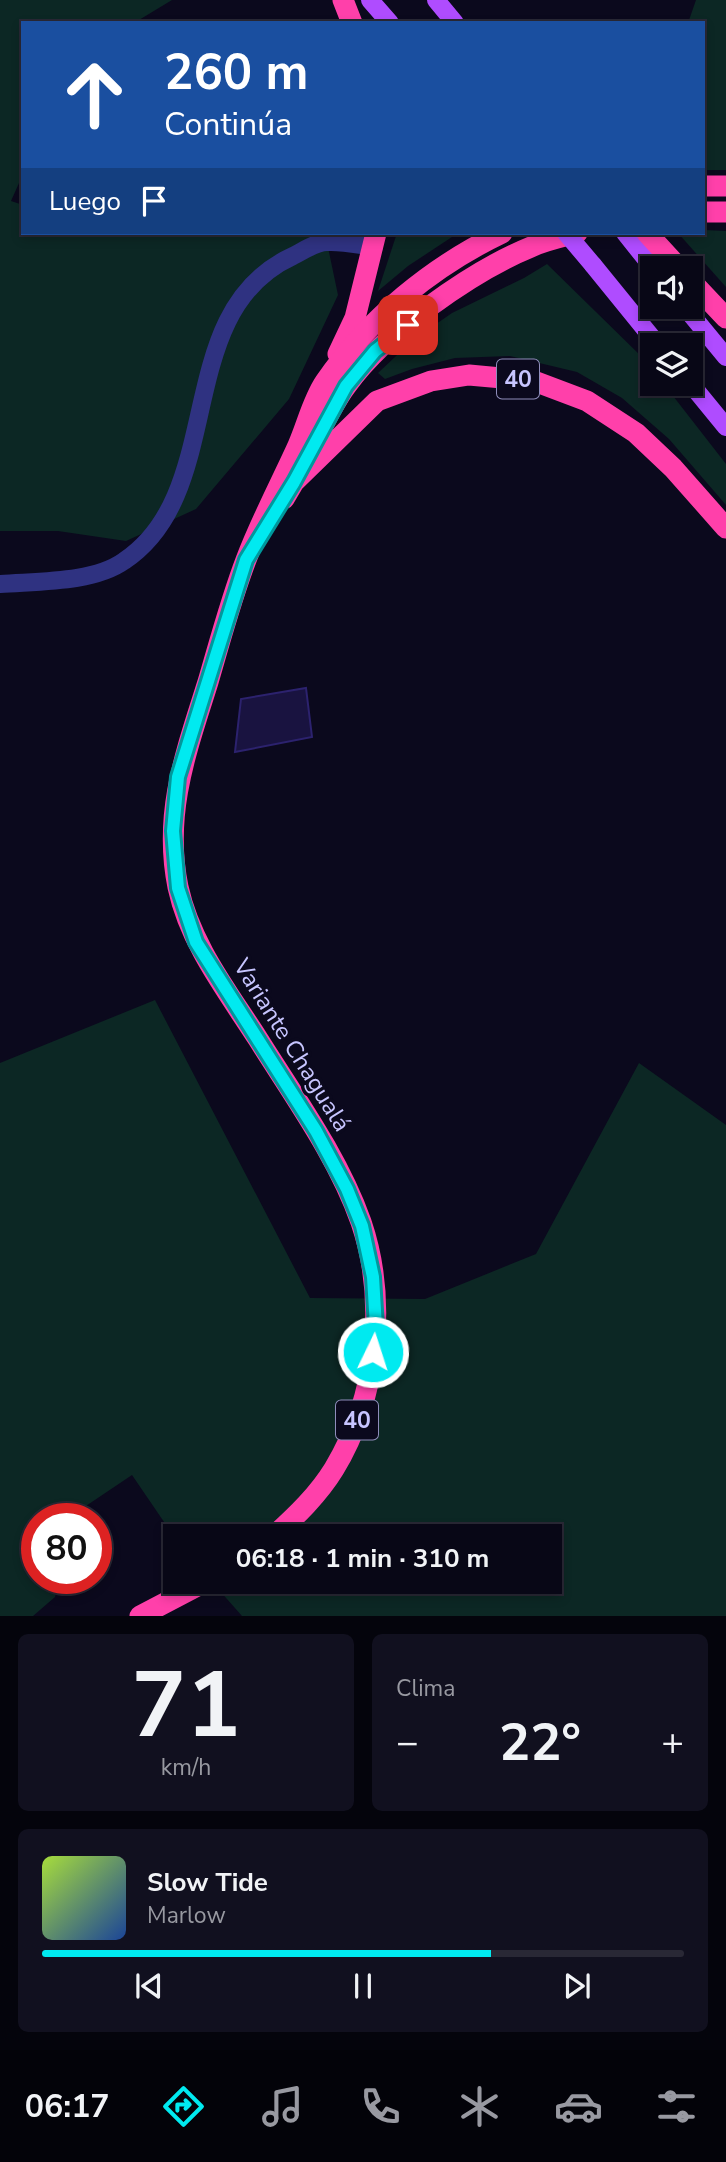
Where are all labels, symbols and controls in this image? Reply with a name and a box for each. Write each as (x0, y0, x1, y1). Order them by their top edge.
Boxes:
text: 260 m (164, 39, 308, 106)
icon: ahead (49, 49, 140, 140)
text: Continúa (164, 103, 292, 146)
icon: arrive (135, 182, 173, 220)
text: Luego (49, 184, 121, 219)
map controls (640, 256, 703, 396)
button: sound (640, 256, 703, 319)
pin (378, 295, 438, 355)
icon: arrive (389, 306, 427, 344)
button: layers (640, 333, 703, 396)
road number: 40 (497, 360, 539, 398)
street label: Variante Chagualá (225, 952, 358, 1138)
position arrow (336, 1315, 410, 1389)
road number: 40 (336, 1400, 378, 1440)
speed limit sign: 80 (21, 1503, 112, 1594)
text: 06:18 · 1 min · 310 m (236, 1541, 489, 1576)
text: 71 (131, 1644, 241, 1768)
text: Clima (396, 1673, 456, 1704)
text: 22° (499, 1707, 581, 1778)
text: − (396, 1717, 419, 1768)
text: + (661, 1717, 684, 1768)
text: km/h (161, 1752, 211, 1783)
text: Slow Tide (147, 1865, 268, 1900)
text: Marlow (147, 1900, 226, 1931)
icon: previous (130, 1967, 168, 2005)
icon: pause (344, 1967, 382, 2005)
icon: next (558, 1967, 596, 2005)
icon: directions (159, 2082, 208, 2131)
icon: music (258, 2082, 307, 2131)
icon: phone (356, 2082, 405, 2131)
icon: climate (455, 2082, 504, 2131)
icon: car (554, 2082, 603, 2131)
icon: filters (652, 2082, 701, 2131)
text: 06:17 (25, 2085, 110, 2128)

